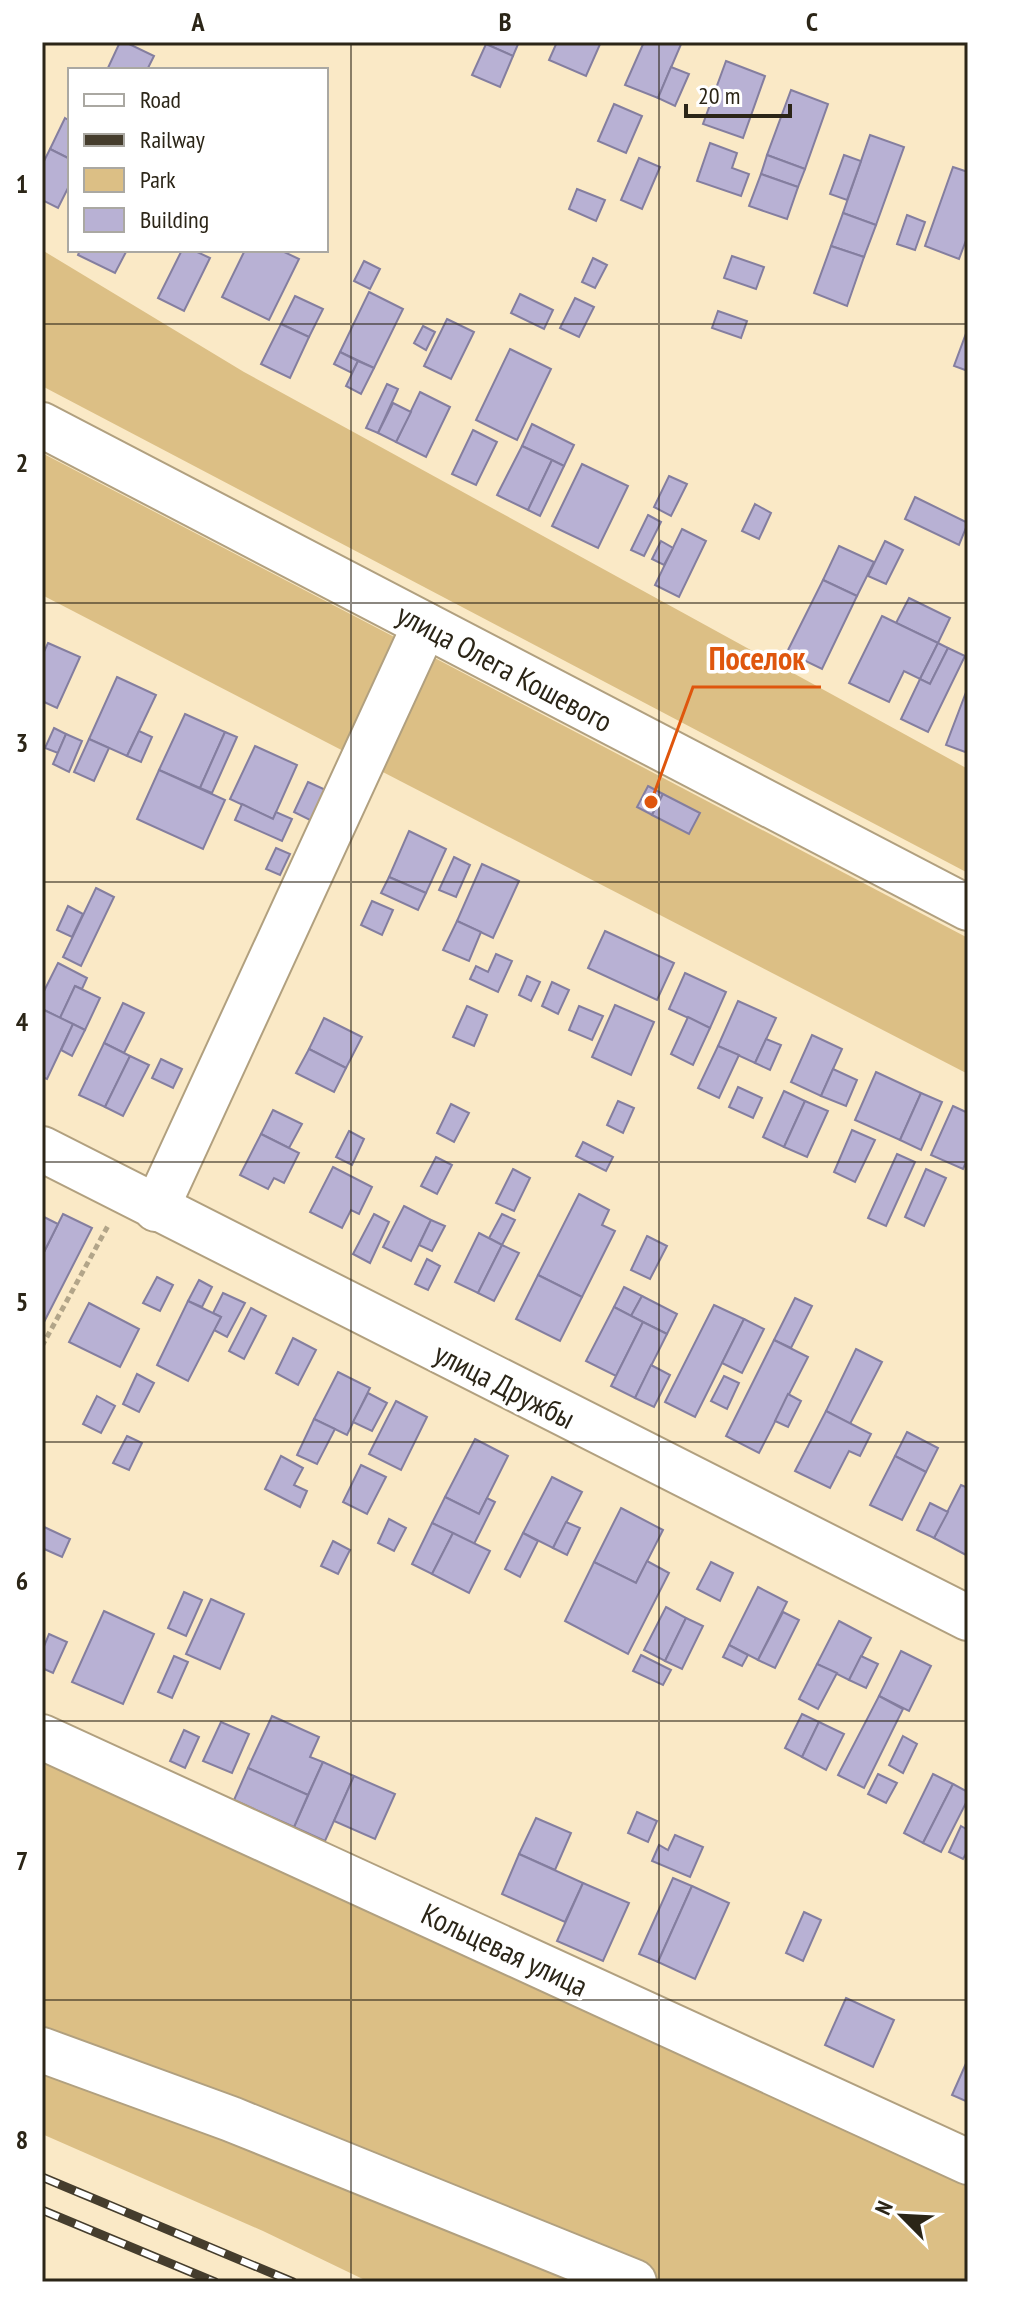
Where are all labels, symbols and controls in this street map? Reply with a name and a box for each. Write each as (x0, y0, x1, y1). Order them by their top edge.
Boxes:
text: A (190, 5, 205, 38)
text: B (499, 5, 512, 38)
text: C (806, 5, 818, 38)
legend (68, 68, 328, 252)
scale bar (686, 68, 790, 118)
text: 20 m (698, 80, 740, 111)
text: Road (140, 84, 181, 115)
text: Railway (140, 124, 205, 155)
text: Park (140, 164, 176, 195)
text: 1 (16, 167, 28, 200)
text: Building (140, 204, 209, 235)
text: 2 (16, 446, 28, 479)
street label: улица Олега Кошевого (391, 594, 619, 740)
callout: Поселок (693, 631, 821, 687)
text: Поселок (709, 637, 806, 679)
text: 3 (16, 726, 28, 759)
text: 4 (16, 1005, 29, 1038)
text: 5 (16, 1285, 28, 1318)
street label: улица Дружбы (428, 1333, 582, 1437)
text: 6 (16, 1564, 28, 1597)
text: 7 (16, 1844, 28, 1877)
street label: Кольцевая улица (416, 1894, 594, 2004)
text: 8 (16, 2123, 28, 2156)
north arrow (862, 2176, 942, 2256)
text: N (869, 2197, 899, 2219)

